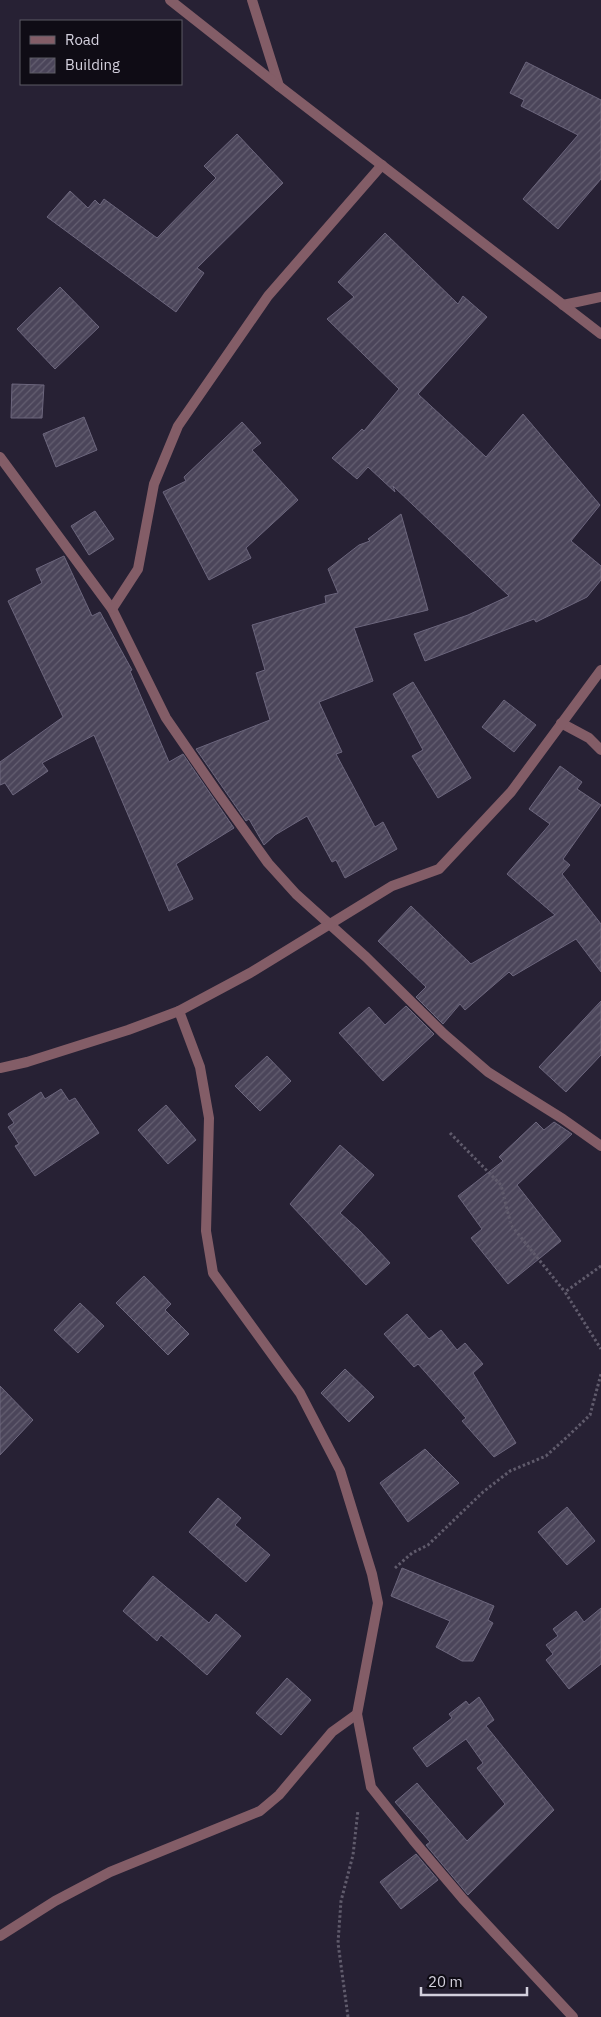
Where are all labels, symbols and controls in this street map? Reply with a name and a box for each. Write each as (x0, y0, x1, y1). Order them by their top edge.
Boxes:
legend (20, 20, 182, 85)
text: Road (65, 30, 100, 49)
text: Building (65, 55, 120, 74)
scale bar (421, 1964, 527, 1996)
text: 20 m (428, 1972, 463, 1991)

